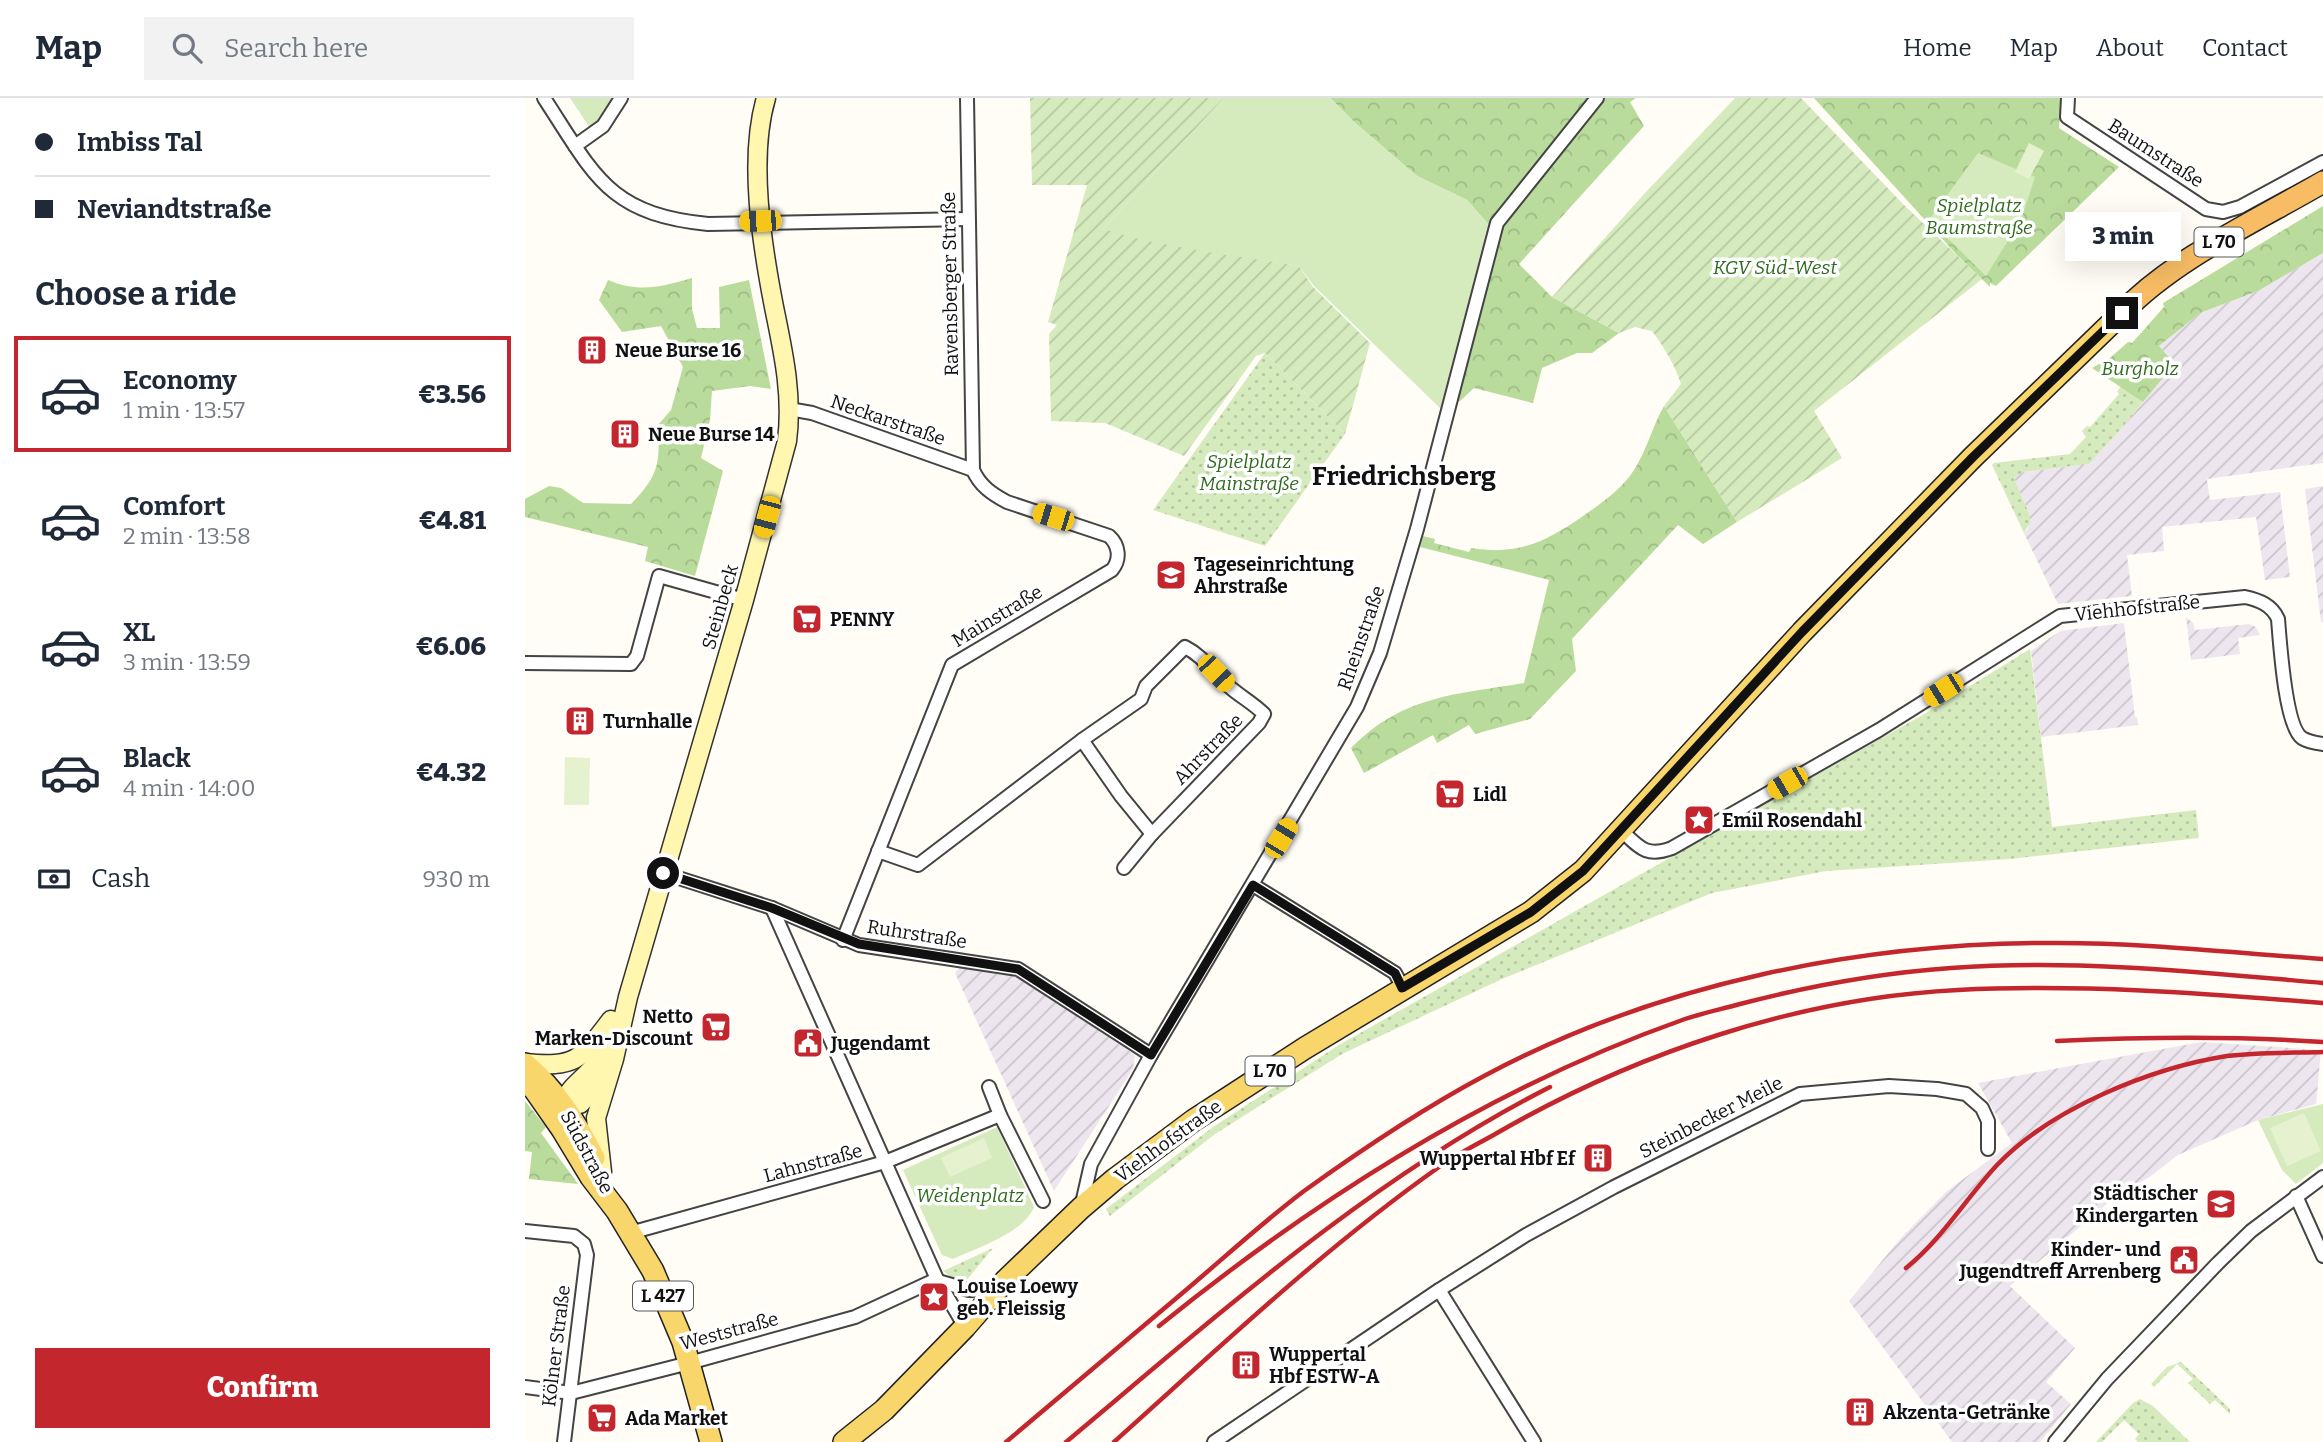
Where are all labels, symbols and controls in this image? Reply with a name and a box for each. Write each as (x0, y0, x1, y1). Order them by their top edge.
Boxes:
search box (144, 17, 634, 80)
text: Map (35, 28, 102, 68)
icon: search (168, 29, 206, 67)
text: Search here (224, 33, 368, 64)
text: Home (1903, 34, 1972, 62)
text: Map (2010, 34, 2058, 62)
text: About (2096, 34, 2164, 62)
text: Contact (2202, 34, 2288, 62)
street label: Baumstraße (2104, 114, 2208, 192)
text: Imbiss Tal (77, 127, 203, 158)
street label: Ravensberger Straße (937, 192, 963, 376)
text: Neviandtstraße (77, 194, 271, 225)
park label: Spielplatz Baumstraße (1925, 194, 2033, 239)
car (739, 210, 782, 232)
callout: 3 min (2064, 212, 2180, 260)
text: 3 min (2092, 222, 2154, 250)
road number: L 70 (2195, 228, 2243, 257)
park label: KGV Süd-West (1713, 256, 1837, 279)
text: Choose a ride (35, 275, 236, 313)
route end (2106, 297, 2138, 329)
building icon: Neue Burse 16 (575, 333, 609, 367)
place label: Neue Burse 16 (615, 339, 741, 362)
park label: Burgholz (2101, 357, 2179, 380)
icon: car (39, 363, 102, 426)
text: Economy (123, 365, 237, 396)
text: €3.56 (418, 379, 486, 410)
street label: Neckarstraße (828, 390, 948, 450)
text: 1 min · 13:57 (123, 396, 245, 424)
building icon: Neue Burse 14 (608, 417, 642, 451)
place label: Neue Burse 14 (648, 423, 775, 446)
park label: Spielplatz Mainstraße (1199, 450, 1299, 495)
district label: Friedrichsberg (1312, 461, 1496, 492)
icon: car (39, 489, 102, 552)
text: Comfort (123, 491, 226, 522)
car (752, 494, 783, 540)
car (1030, 501, 1077, 533)
text: €4.81 (419, 505, 486, 536)
text: 2 min · 13:58 (123, 522, 251, 550)
place label: Tageseinrichtung Ahrstraße (1194, 553, 1354, 598)
school or university icon: Tageseinrichtung Ahrstraße (1154, 558, 1188, 592)
street label: Steinbeck (697, 562, 743, 652)
street label: Mainstraße (948, 580, 1046, 652)
street label: Rheinstraße (1332, 583, 1390, 693)
street label: Viehhofstraße (2073, 590, 2201, 626)
supermarket icon: PENNY (790, 602, 824, 636)
place label: PENNY (830, 608, 895, 631)
icon: car (39, 615, 102, 678)
text: XL (123, 617, 155, 648)
text: €6.06 (416, 631, 486, 662)
text: 3 min · 13:59 (123, 648, 251, 676)
car (1194, 651, 1239, 695)
car (1920, 670, 1967, 710)
building icon: Turnhalle (563, 704, 597, 738)
street label: Ahrstraße (1169, 709, 1247, 789)
place label: Turnhalle (603, 710, 692, 733)
icon: car (39, 741, 102, 804)
text: Black (123, 743, 191, 774)
text: €4.32 (416, 757, 486, 788)
car (1764, 763, 1811, 803)
text: 4 min · 14:00 (123, 774, 256, 802)
supermarket icon: Lidl (1433, 777, 1467, 811)
place label: Lidl (1473, 783, 1507, 806)
place icon: Emil Rosendahl (1682, 803, 1716, 837)
place label: Emil Rosendahl (1722, 809, 1862, 832)
car (1262, 815, 1301, 861)
route start (647, 857, 679, 889)
icon: cash (35, 860, 73, 898)
text: Cash (91, 863, 150, 894)
text: 930 m (423, 865, 490, 893)
street label: Ruhrstraße (865, 915, 969, 953)
place label: Netto Marken-Discount (535, 1005, 693, 1050)
supermarket icon: Netto Marken-Discount (699, 1010, 733, 1044)
public building icon: Jugendamt (791, 1026, 825, 1060)
place label: Jugendamt (830, 1032, 931, 1055)
road number: L 70 (1245, 1056, 1295, 1086)
street label: Steinbecker Meile (1635, 1071, 1787, 1163)
street label: Viehhofstraße (1110, 1095, 1226, 1187)
street label: Südstraße (556, 1106, 618, 1198)
street label: Lahnstraße (761, 1139, 865, 1187)
building icon: Wuppertal Hbf Ef (1581, 1141, 1615, 1175)
place label: Wuppertal Hbf Ef (1419, 1147, 1577, 1170)
place label: Städtischer Kindergarten (2076, 1182, 2199, 1227)
park label: Weidenplatz (916, 1184, 1024, 1207)
school or university icon: Städtischer Kindergarten (2204, 1187, 2238, 1221)
place label: Kinder- und Jugendtreff Arrenberg (1959, 1238, 2162, 1283)
public building icon: Kinder- und Jugendtreff Arrenberg (2167, 1243, 2201, 1277)
place label: Louise Loewy geb. Fleissig (957, 1275, 1079, 1320)
place icon: Louise Loewy geb. Fleissig (917, 1280, 951, 1314)
road number: L 427 (633, 1282, 693, 1310)
street label: Kölner Straße (537, 1284, 575, 1408)
street label: Weststraße (677, 1307, 781, 1355)
place label: Wuppertal Hbf ESTW-A (1269, 1343, 1380, 1388)
button: Confirm (35, 1348, 490, 1428)
building icon: Wuppertal Hbf ESTW-A (1229, 1348, 1263, 1382)
building icon: Akzenta-Getränke (1843, 1395, 1877, 1429)
supermarket icon: Ada Market (585, 1401, 619, 1435)
place label: Akzenta-Getränke (1883, 1401, 2050, 1424)
place label: Ada Market (625, 1407, 728, 1430)

